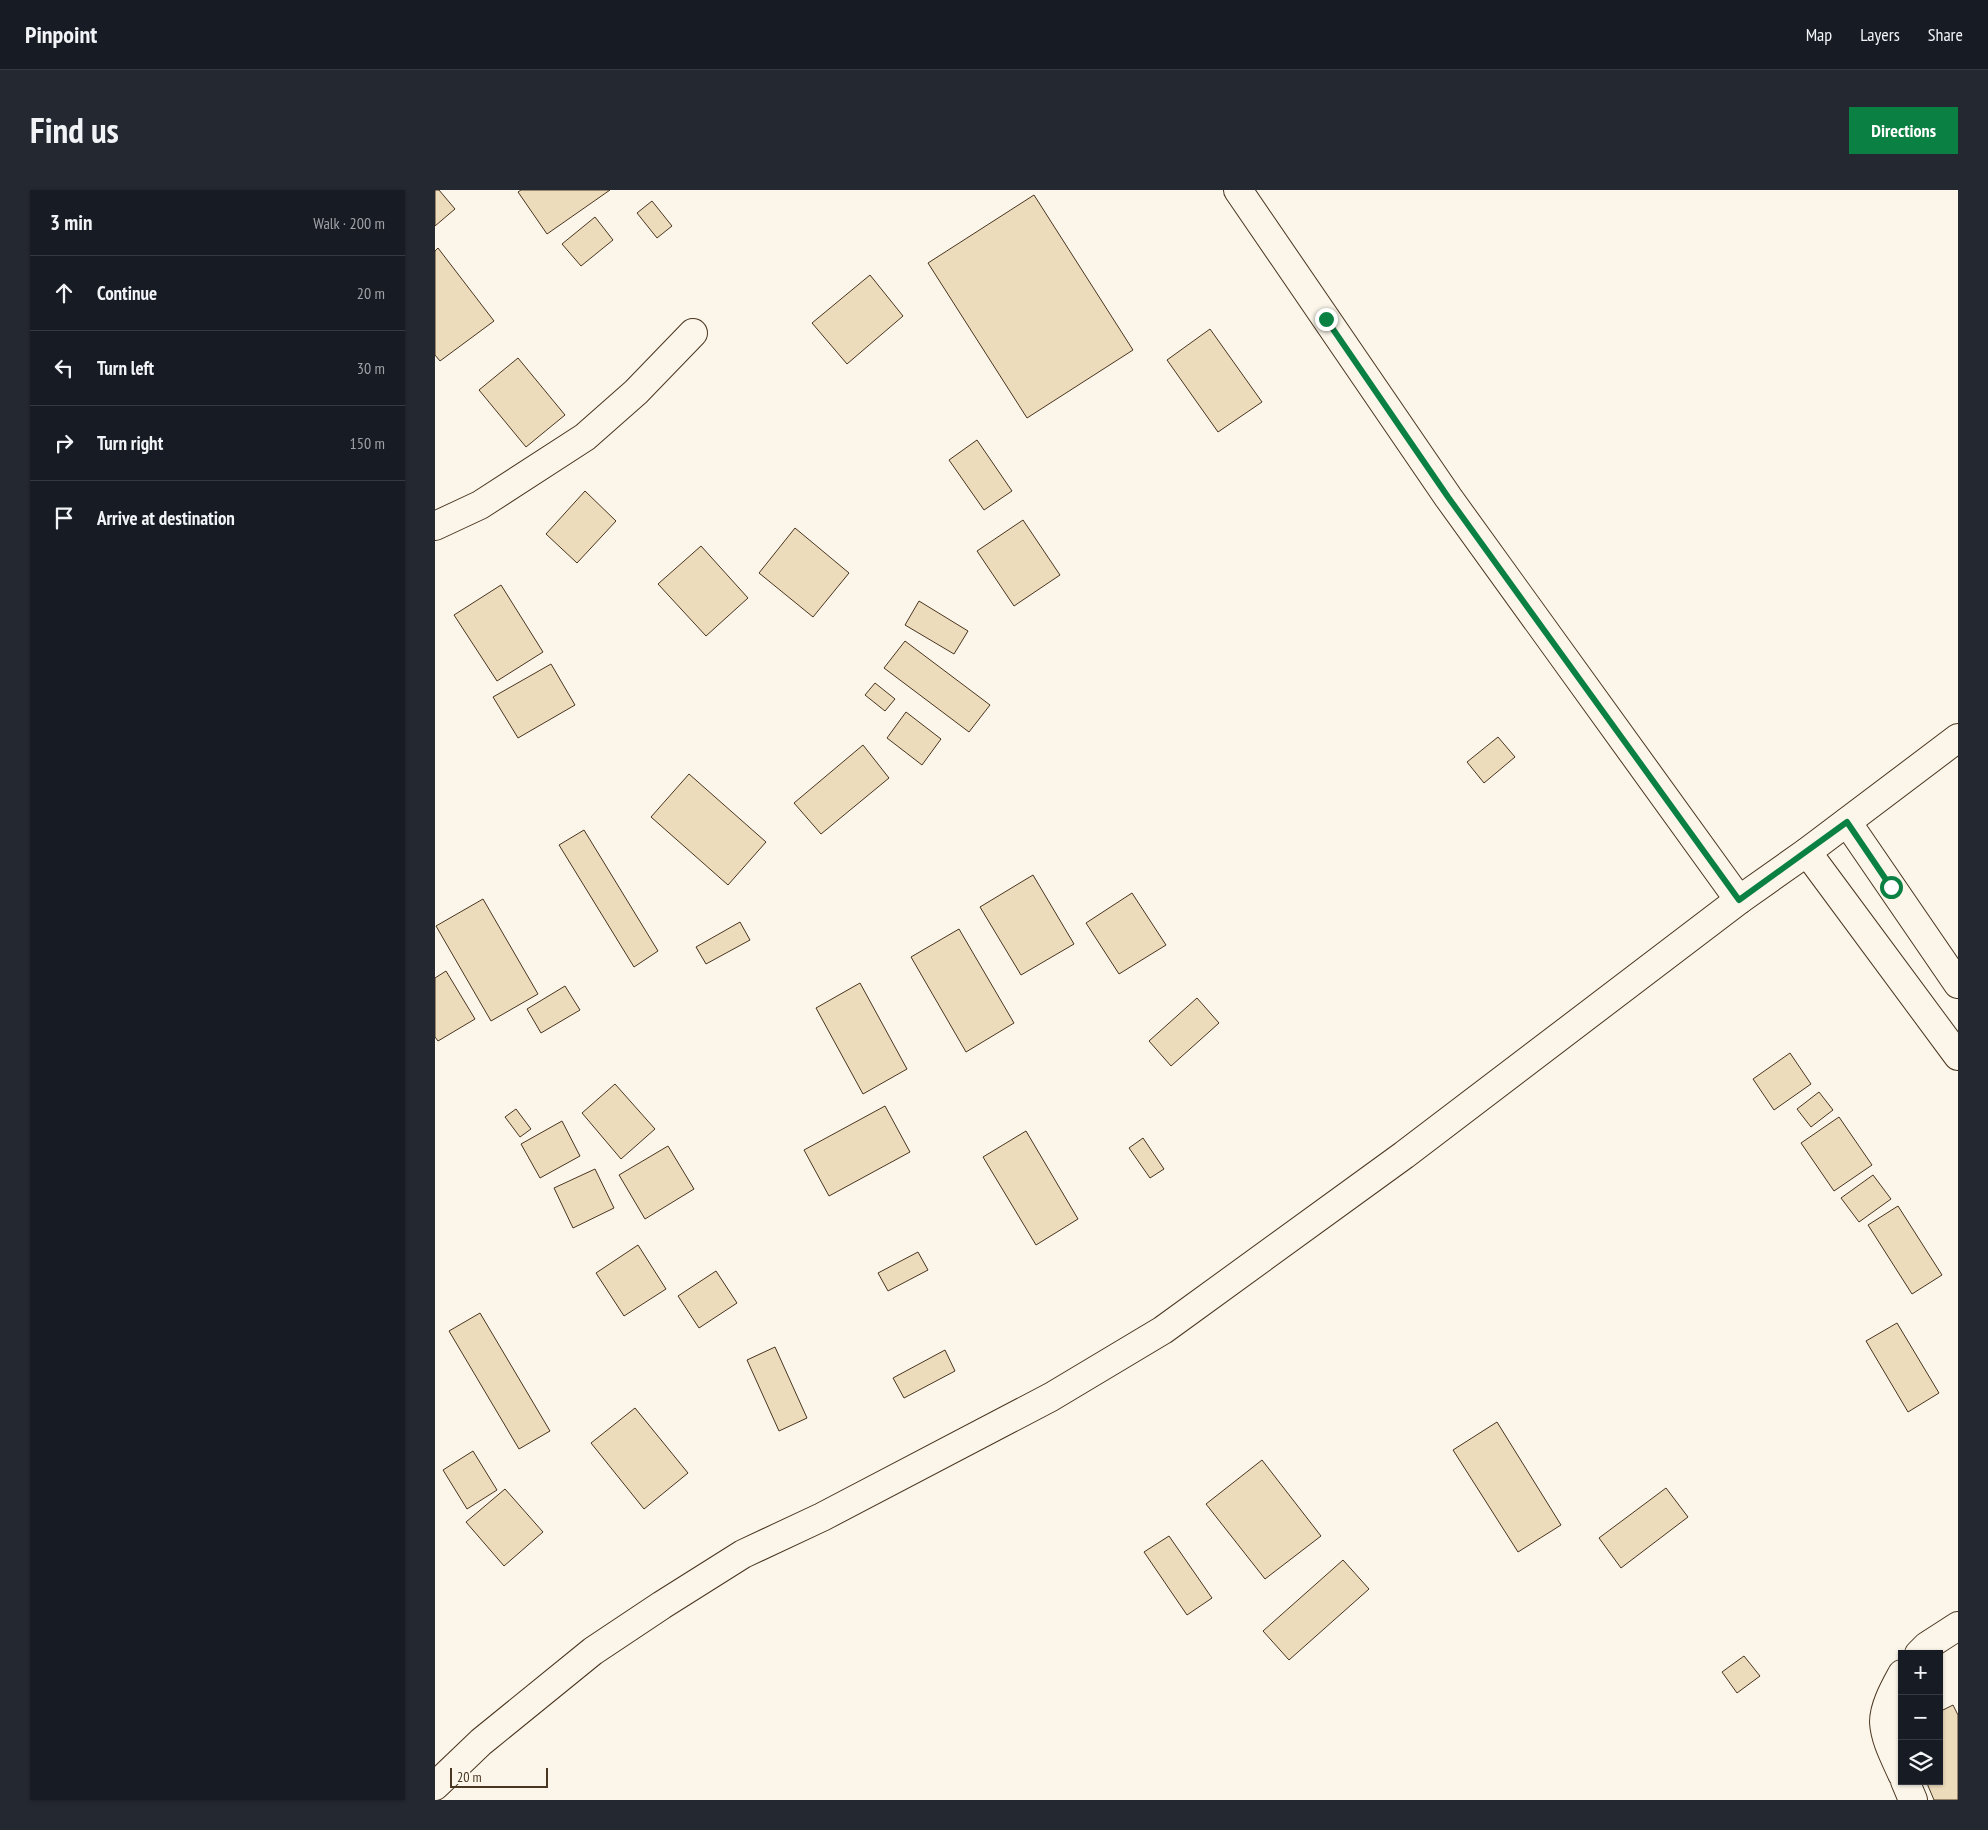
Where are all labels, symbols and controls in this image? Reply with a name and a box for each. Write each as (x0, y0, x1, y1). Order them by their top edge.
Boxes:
text: Pinpoint (25, 19, 97, 50)
text: Map (1806, 23, 1832, 46)
text: Layers (1860, 23, 1900, 46)
text: Share (1928, 23, 1963, 46)
text: Find us (30, 107, 119, 153)
button: Directions (1849, 107, 1958, 154)
text: 3 min (50, 209, 92, 236)
text: Walk · 200 m (313, 213, 385, 233)
icon: ahead (50, 279, 78, 307)
text: Continue (97, 281, 157, 305)
text: 20 m (357, 283, 385, 303)
route end (1315, 308, 1338, 331)
icon: left (50, 354, 78, 382)
text: Turn left (97, 356, 154, 380)
text: 30 m (357, 358, 385, 378)
icon: right (50, 429, 78, 457)
text: Turn right (97, 431, 163, 455)
text: 150 m (350, 433, 385, 453)
icon: arrive (50, 504, 78, 532)
text: Arrive at destination (97, 506, 235, 530)
route start (1880, 876, 1903, 899)
map controls (1898, 1650, 1943, 1785)
button: + (1898, 1650, 1943, 1695)
button: − (1898, 1695, 1943, 1740)
button: layers (1898, 1740, 1943, 1785)
scale bar (450, 1765, 547, 1788)
text: 20 m (457, 1768, 482, 1786)

